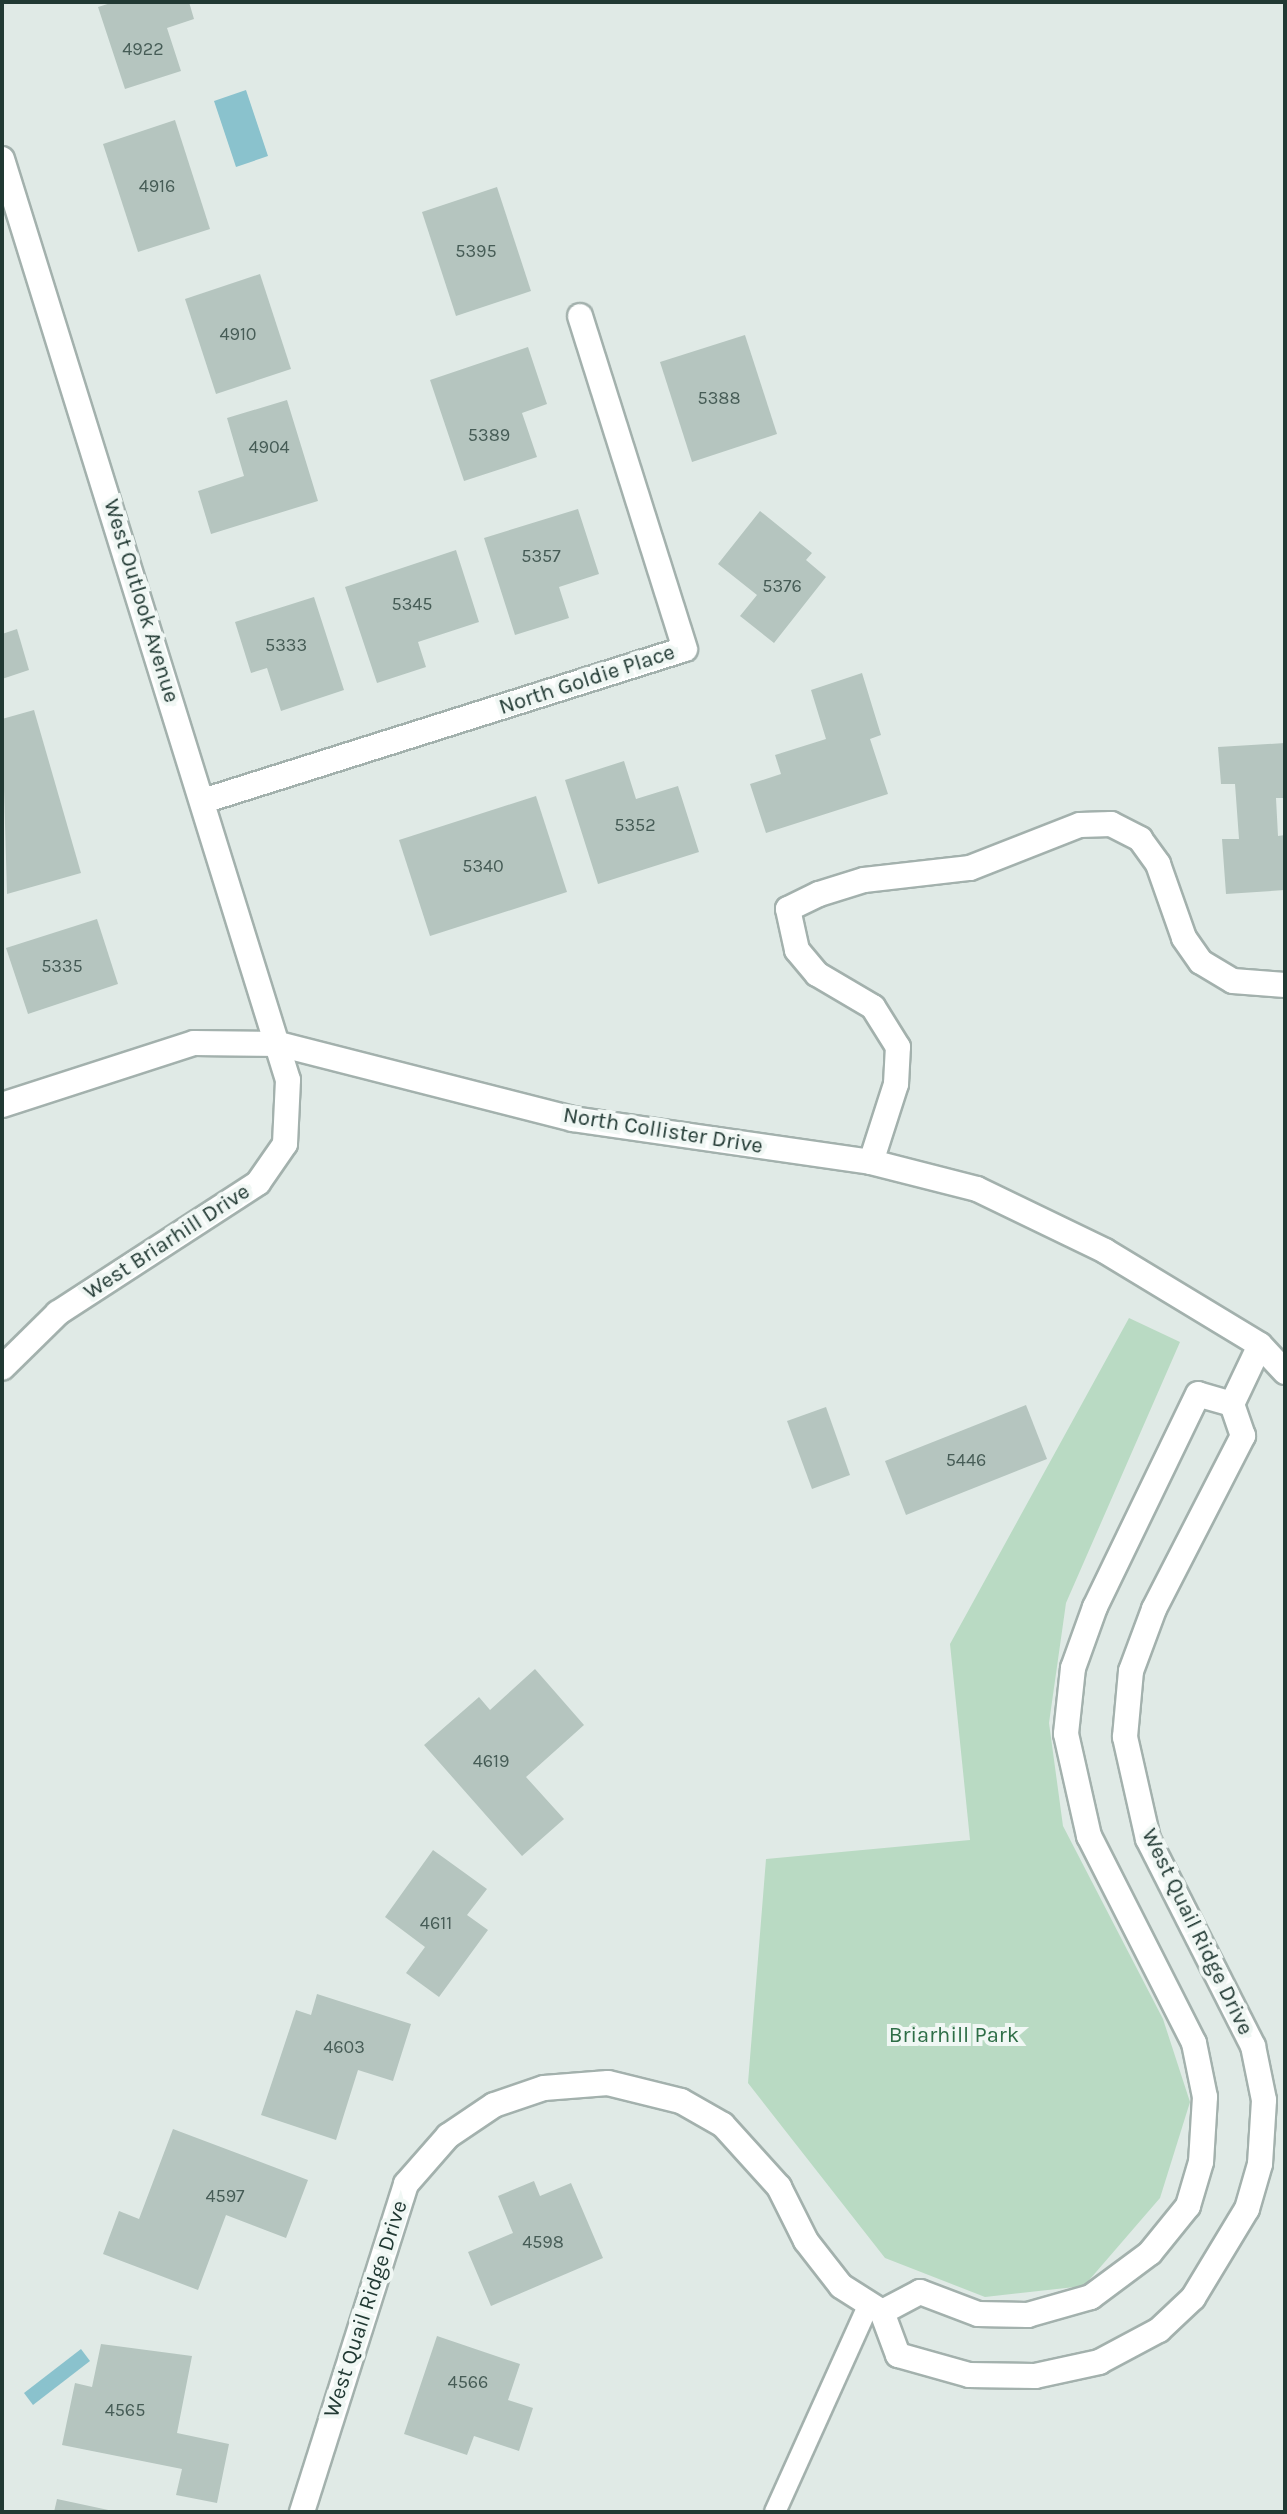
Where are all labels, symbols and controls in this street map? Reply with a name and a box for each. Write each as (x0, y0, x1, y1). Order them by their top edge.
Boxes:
house number: 4922 (122, 38, 164, 60)
house number: 4916 (139, 175, 175, 197)
house number: 5395 (455, 240, 497, 262)
house number: 4910 (219, 323, 257, 345)
house number: 5388 (698, 387, 740, 409)
house number: 5389 (468, 424, 510, 446)
house number: 4904 (248, 436, 290, 458)
street label: West Outlook Avenue (97, 496, 185, 706)
house number: 5357 (521, 545, 561, 567)
house number: 5376 (762, 575, 802, 597)
house number: 5345 (391, 593, 433, 615)
house number: 5333 (265, 634, 307, 656)
street label: North Goldie Place (496, 639, 678, 721)
house number: 5352 (614, 814, 656, 836)
house number: 5340 (462, 855, 504, 877)
house number: 5335 (41, 955, 83, 977)
street label: North Collister Drive (561, 1102, 765, 1160)
street label: West Briarhill Drive (79, 1179, 255, 1305)
house number: 5446 (946, 1449, 986, 1471)
house number: 4619 (473, 1750, 509, 1772)
street label: West Quail Ridge Drive (1136, 1824, 1258, 2040)
house number: 4611 (420, 1912, 452, 1934)
park label: Briarhill Park (889, 2023, 1019, 2049)
house number: 4603 (323, 2036, 365, 2058)
house number: 4597 (205, 2185, 245, 2207)
street label: West Quail Ridge Drive (318, 2197, 414, 2421)
house number: 4598 (522, 2231, 564, 2253)
house number: 4566 (448, 2371, 488, 2393)
house number: 4565 (105, 2399, 145, 2421)

